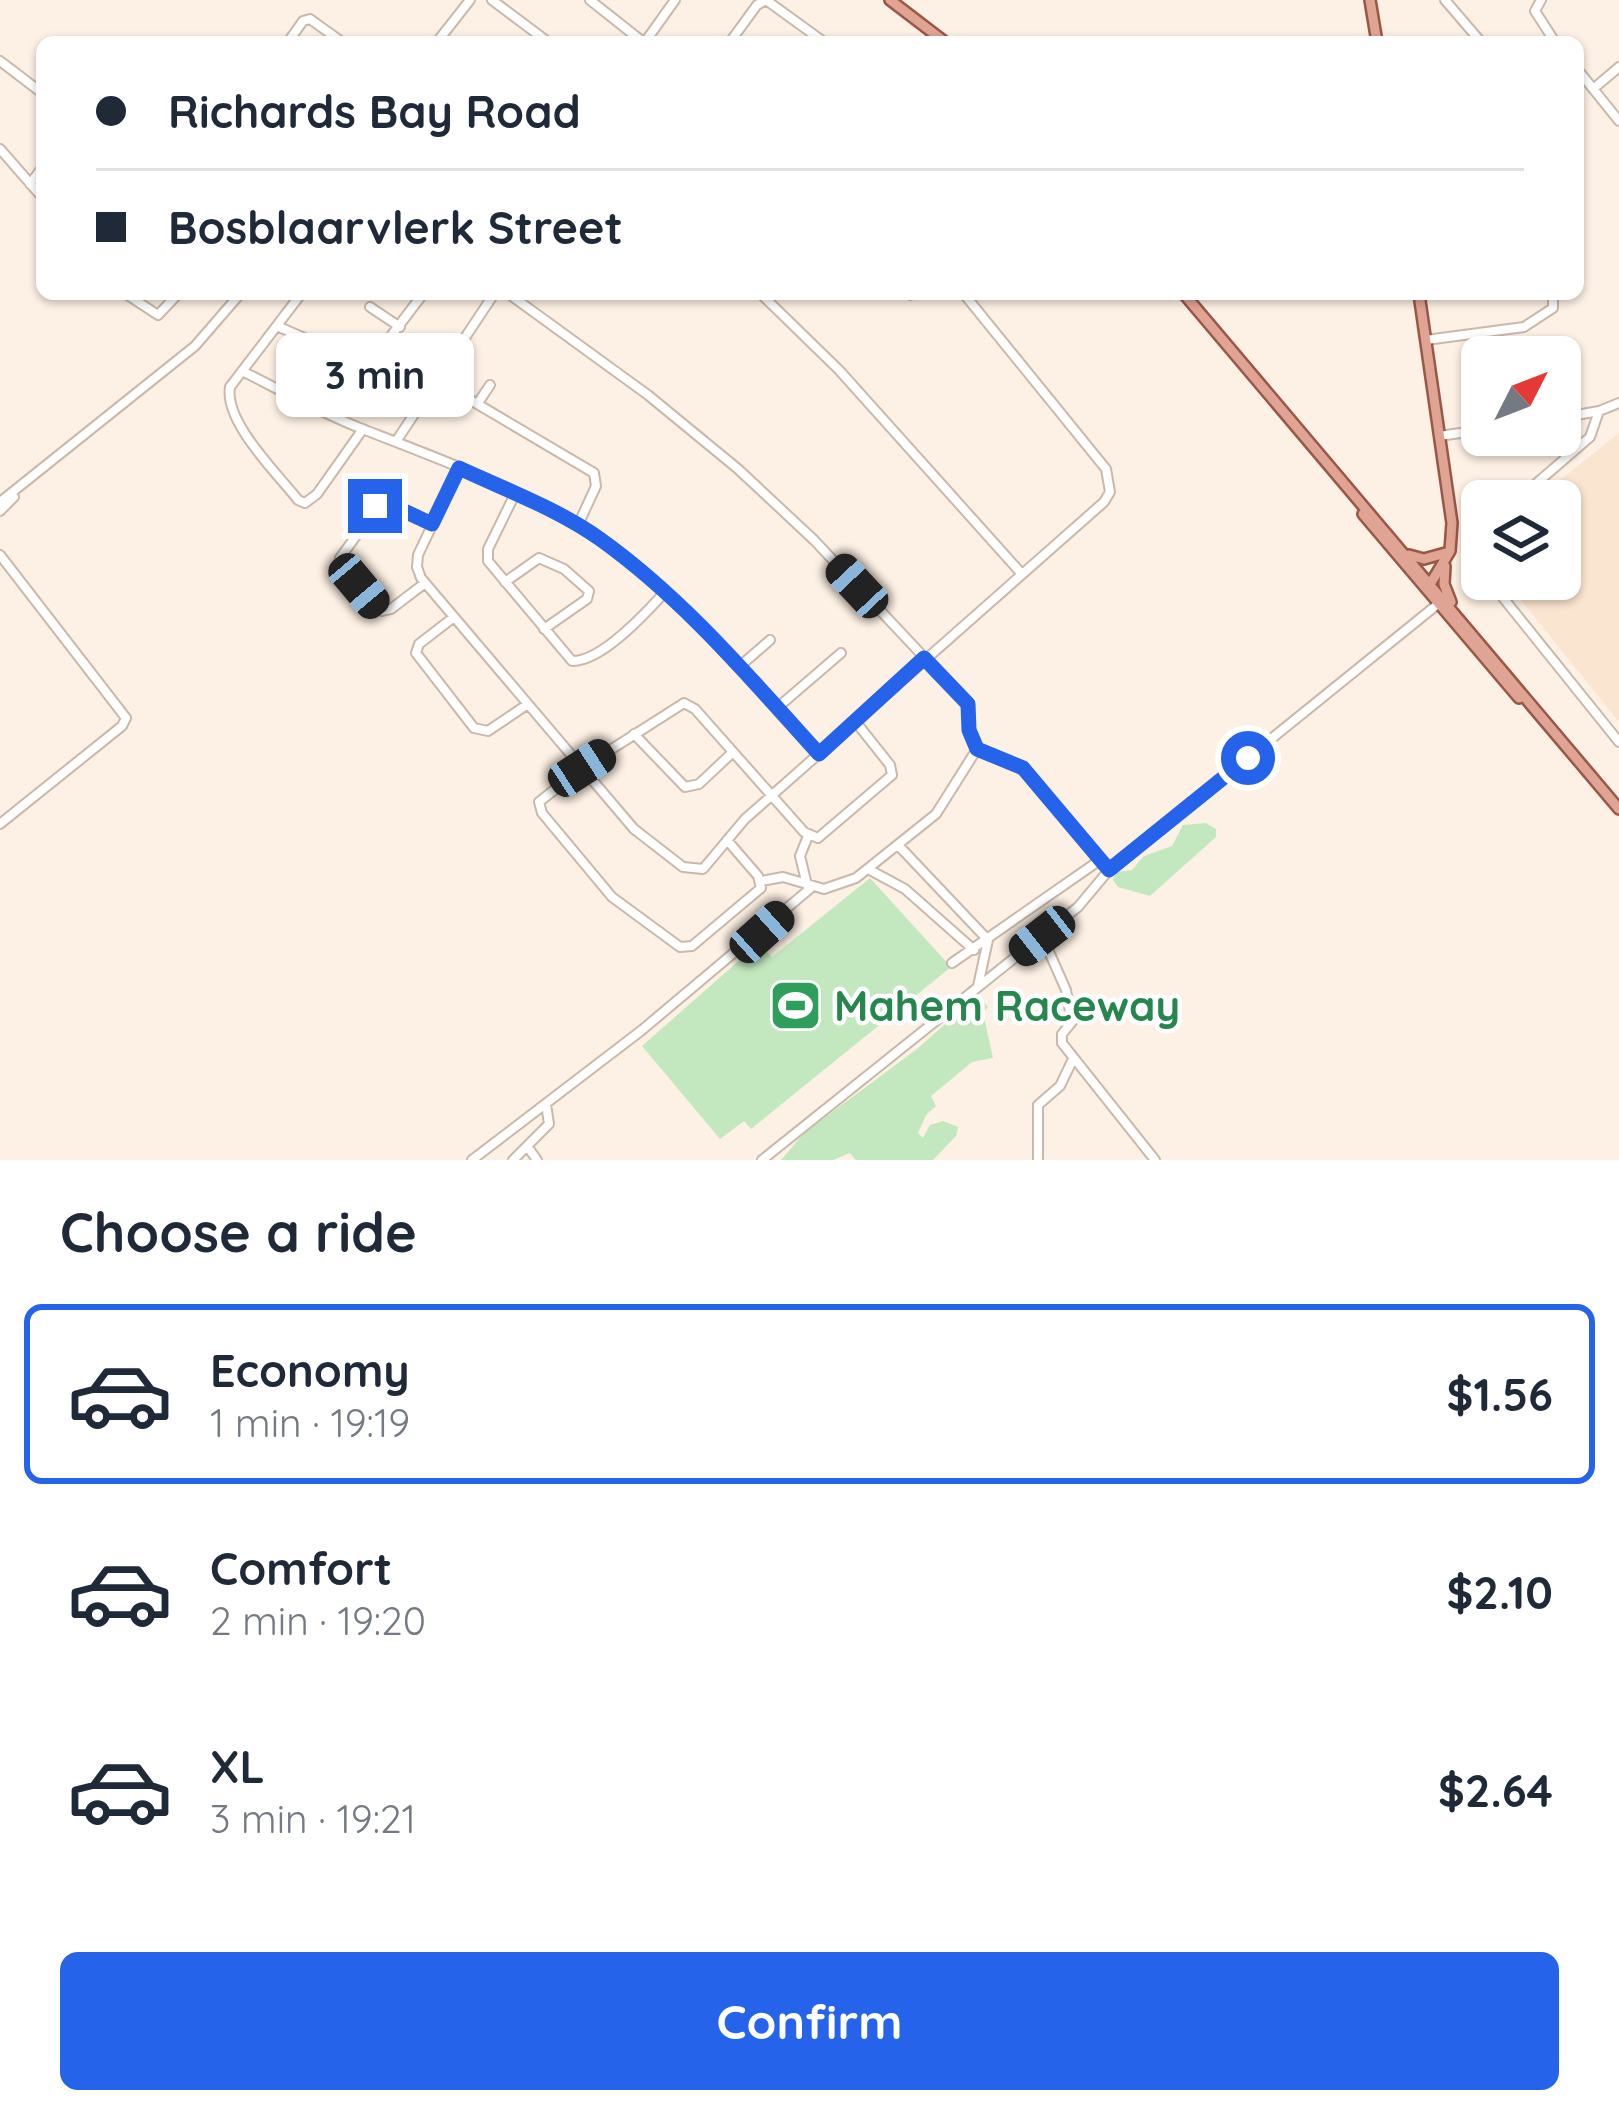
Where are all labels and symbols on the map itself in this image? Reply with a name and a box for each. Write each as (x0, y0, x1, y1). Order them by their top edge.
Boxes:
callout: 3 min (276, 332, 474, 416)
north arrow (1461, 336, 1581, 456)
route end (348, 479, 402, 533)
car (322, 547, 396, 625)
car (819, 547, 895, 625)
route start (1221, 731, 1275, 785)
car (542, 733, 622, 803)
car (723, 895, 801, 969)
car (1003, 900, 1081, 972)
sports icon: Mahem Raceway (767, 978, 823, 1034)
place label: Mahem Raceway (834, 979, 1180, 1032)

